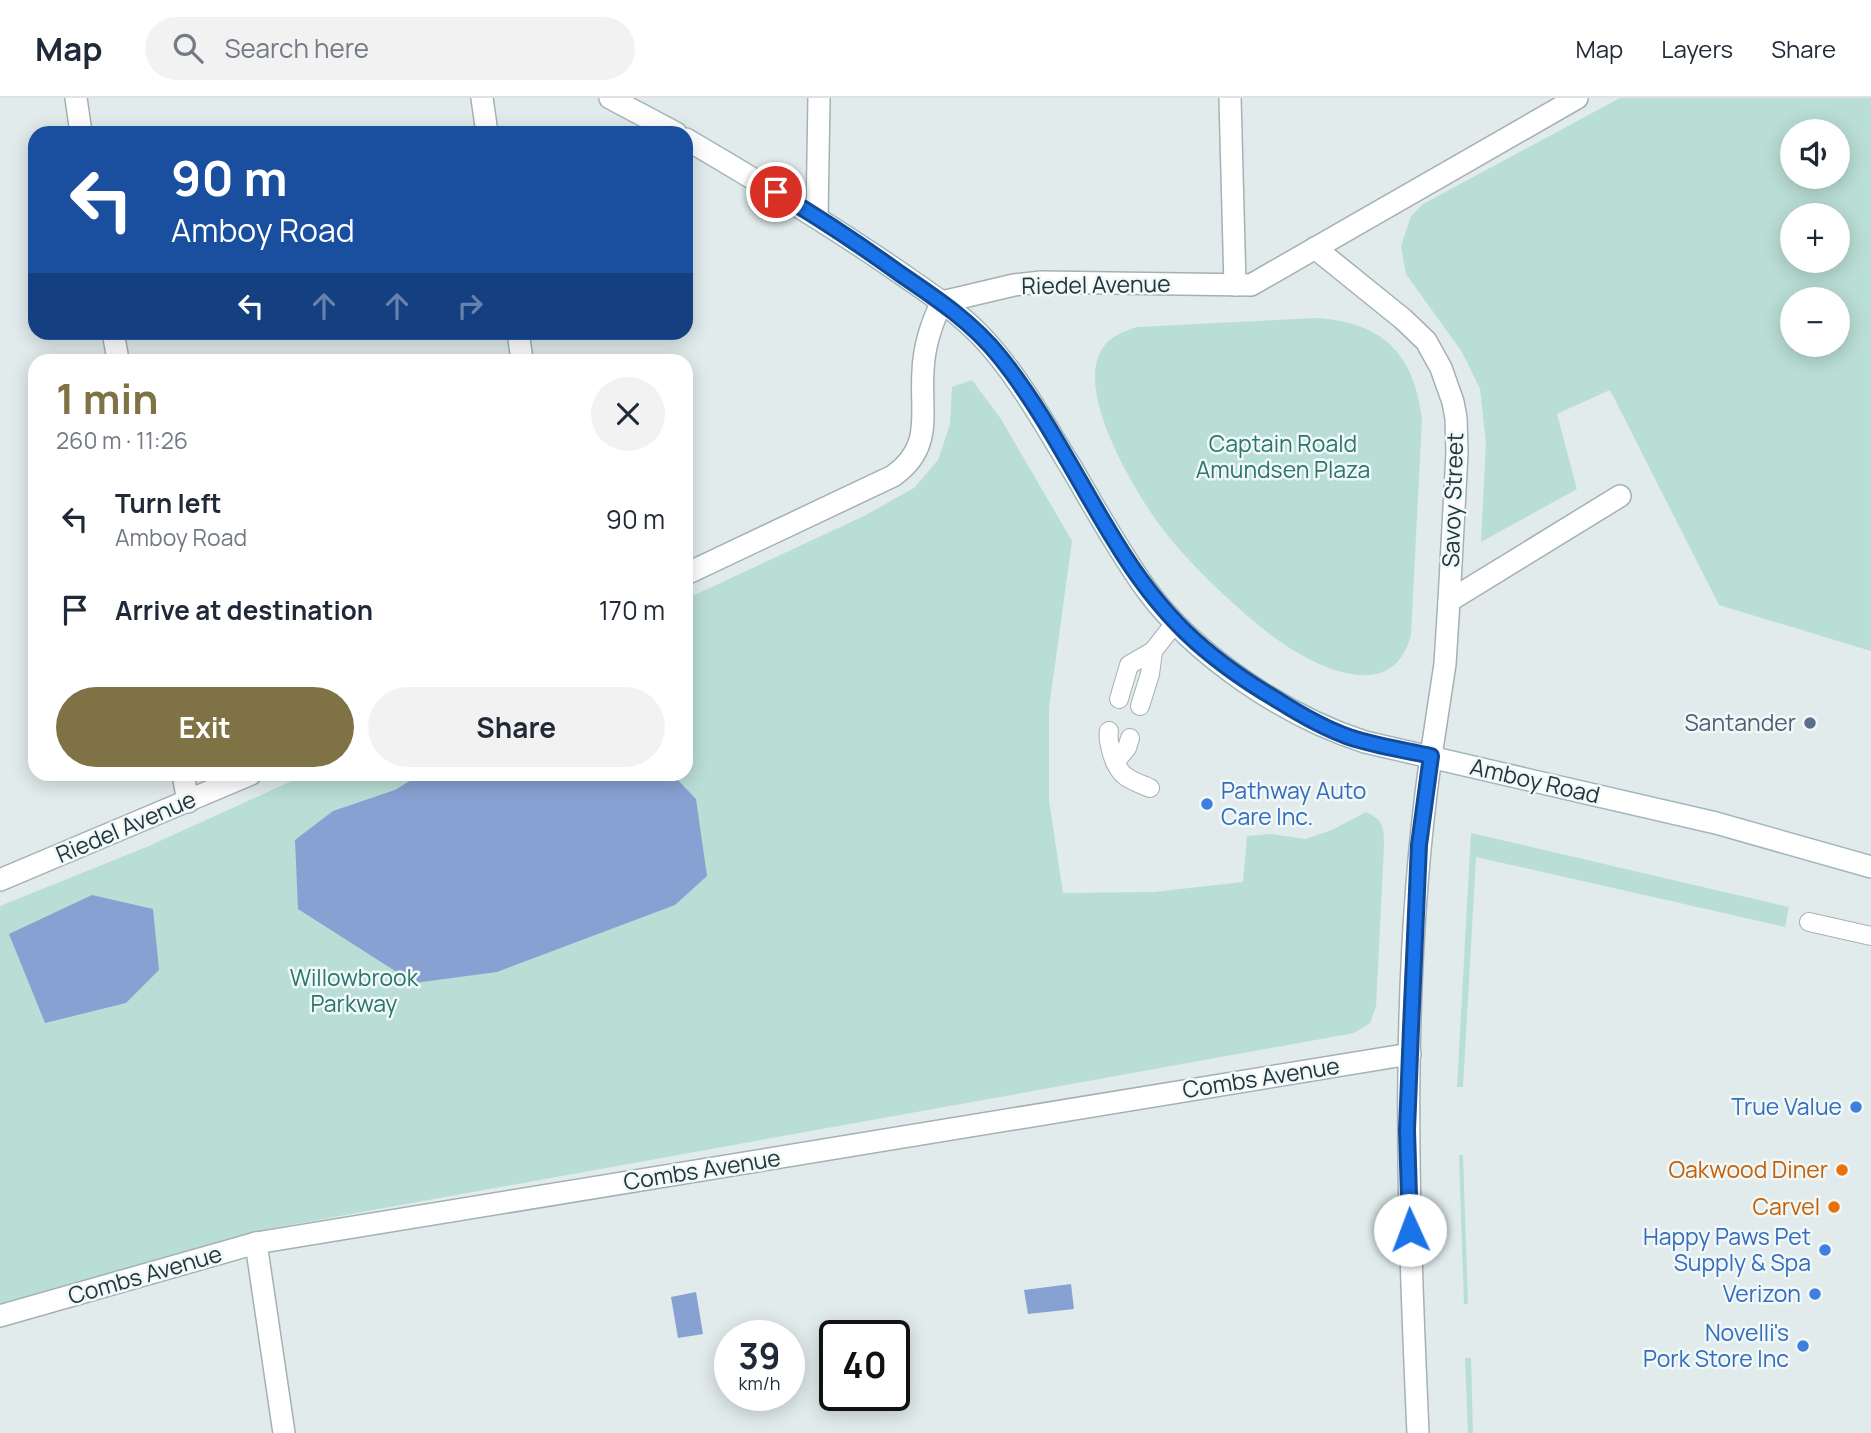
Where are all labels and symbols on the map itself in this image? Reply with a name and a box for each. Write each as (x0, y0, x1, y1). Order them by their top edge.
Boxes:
pin (746, 162, 806, 222)
street label: Riedel Avenue (1021, 267, 1171, 301)
park label: Captain Roald Amundsen Plaza (1196, 427, 1370, 485)
street label: Savoy Street (1434, 432, 1470, 568)
place label: Santander (1684, 706, 1796, 738)
marker: Santander (1802, 715, 1818, 731)
street label: Amboy Road (1467, 750, 1603, 810)
place label: Pathway Auto Care Inc. (1221, 774, 1366, 832)
street label: Riedel Avenue (51, 782, 200, 870)
marker: Pathway Auto Care Inc. (1199, 796, 1215, 812)
park label: Willowbrook Parkway (290, 961, 419, 1019)
street label: Combs Avenue (1180, 1049, 1342, 1105)
place label: True Value (1731, 1090, 1842, 1122)
marker: True Value (1848, 1099, 1864, 1115)
street label: Combs Avenue (621, 1141, 783, 1197)
place label: Oakwood Diner (1668, 1153, 1828, 1185)
marker: Oakwood Diner (1834, 1162, 1850, 1178)
place label: Carvel (1752, 1190, 1820, 1222)
position arrow (1373, 1193, 1447, 1267)
marker: Carvel (1826, 1199, 1842, 1215)
place label: Happy Paws Pet Supply & Spa (1643, 1220, 1811, 1278)
street label: Combs Avenue (64, 1237, 225, 1311)
marker: Happy Paws Pet Supply & Spa (1817, 1242, 1833, 1258)
place label: Verizon (1723, 1277, 1801, 1309)
marker: Verizon (1807, 1286, 1823, 1302)
place label: Novelli's Pork Store Inc (1643, 1316, 1789, 1374)
speed limit sign: 40 (819, 1320, 910, 1411)
marker: Novelli's Pork Store Inc (1795, 1338, 1811, 1354)

